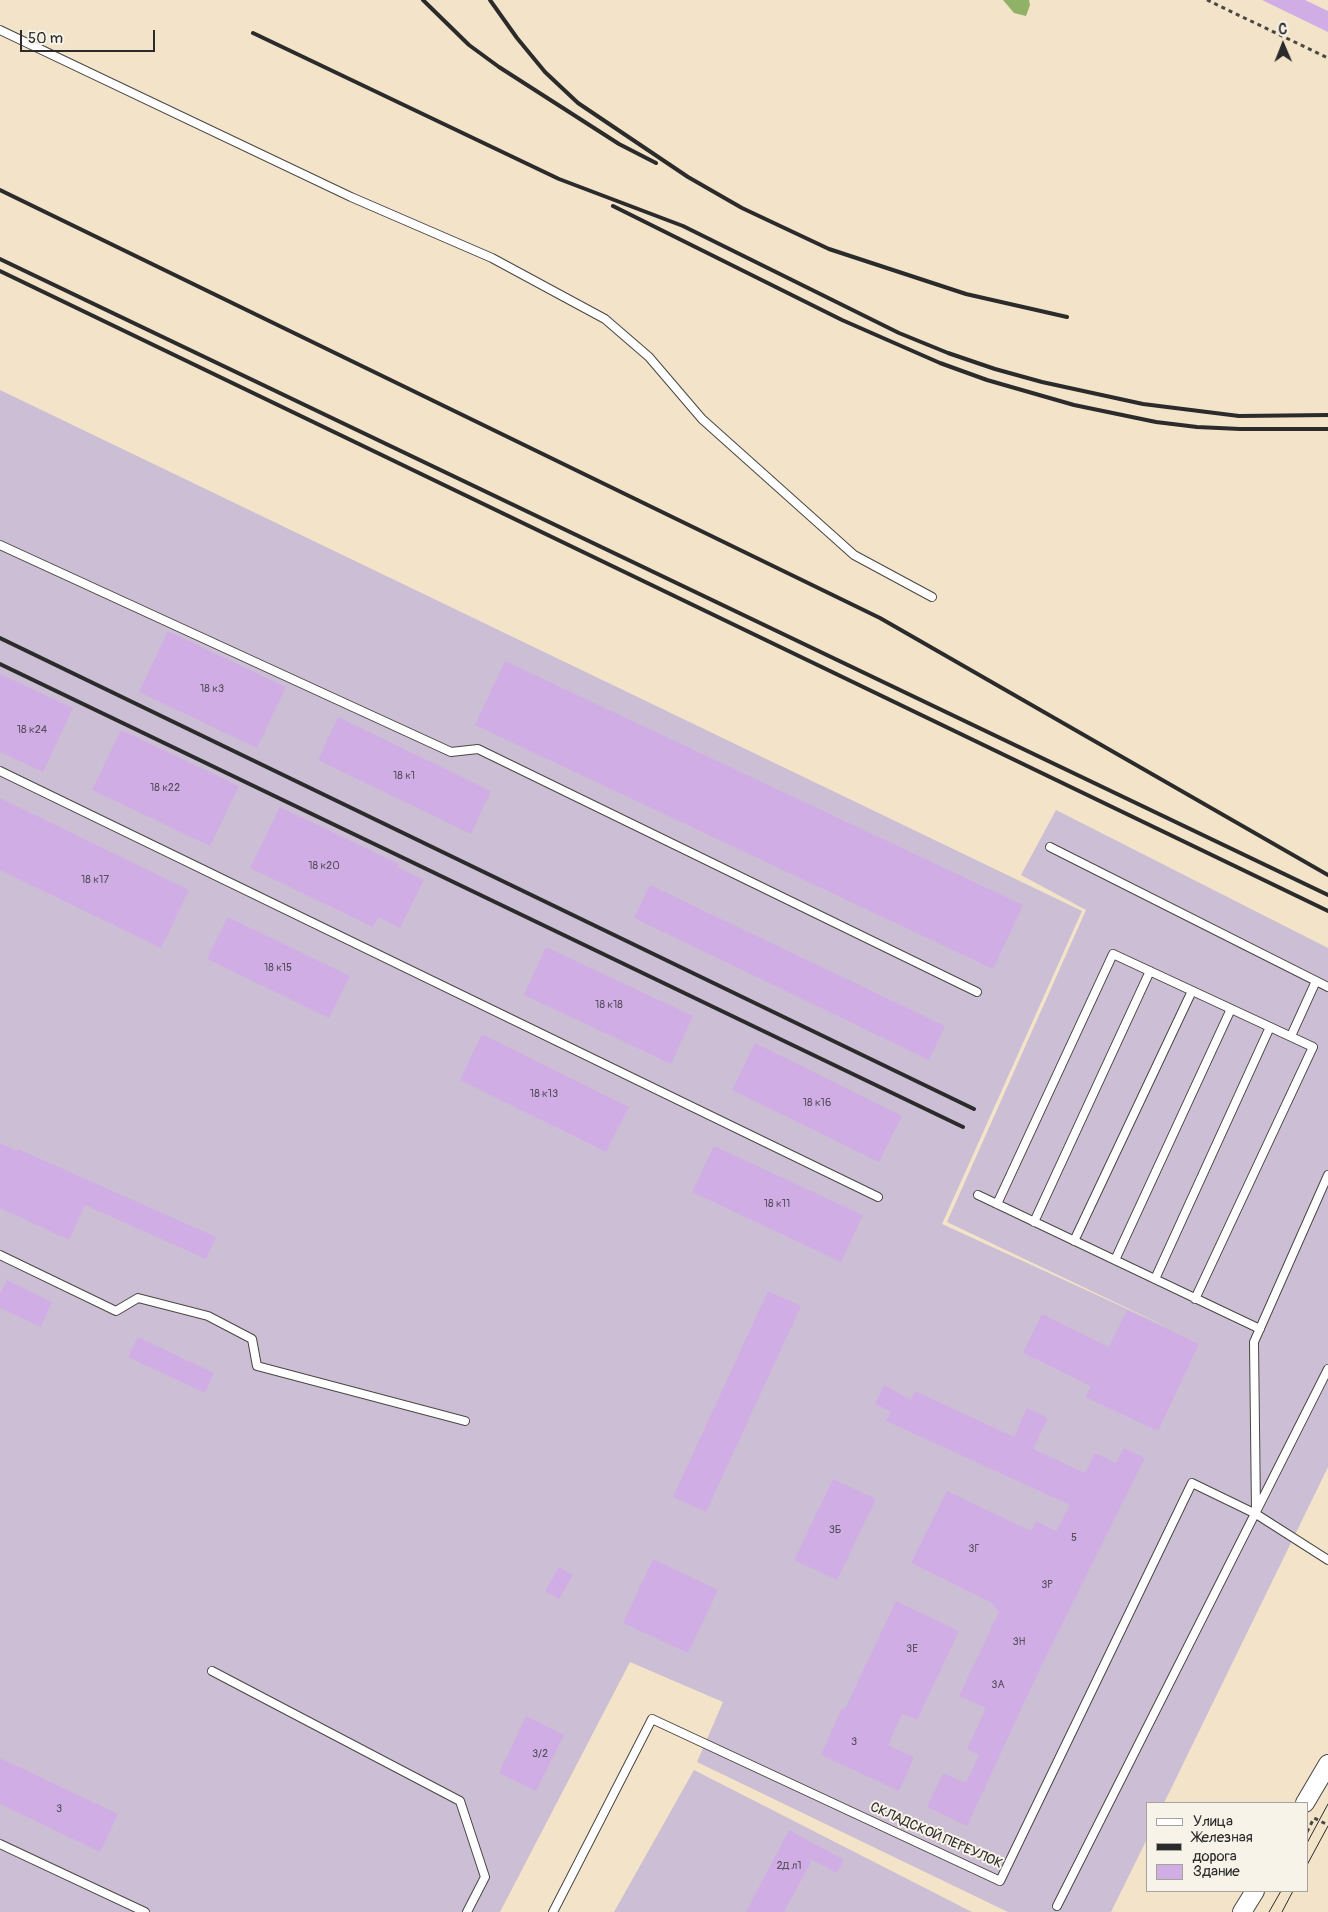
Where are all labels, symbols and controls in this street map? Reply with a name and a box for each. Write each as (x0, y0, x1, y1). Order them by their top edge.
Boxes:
scale bar (22, 20, 158, 52)
north arrow (1258, 20, 1308, 70)
text: С (1278, 21, 1287, 38)
text: 50 m (28, 29, 63, 48)
house number: 18 к3 (200, 682, 224, 696)
house number: 18 к24 (17, 723, 47, 737)
house number: 18 к1 (393, 769, 415, 783)
house number: 18 к22 (150, 781, 180, 795)
house number: 18 к20 (308, 859, 340, 873)
house number: 18 к17 (81, 873, 109, 887)
house number: 18 к15 (264, 961, 292, 975)
house number: 18 к18 (595, 998, 623, 1012)
house number: 18 к13 (530, 1087, 558, 1101)
house number: 18 к16 (803, 1096, 831, 1110)
house number: 18 к11 (764, 1197, 790, 1211)
house number: 3Б (829, 1523, 841, 1537)
house number: 5 (1071, 1531, 1077, 1545)
house number: 3Г (968, 1542, 980, 1556)
house number: 3Р (1041, 1578, 1053, 1592)
house number: 3Н (1012, 1635, 1026, 1649)
house number: 3Е (906, 1642, 918, 1656)
house number: 3А (991, 1678, 1005, 1692)
house number: 3 (851, 1735, 857, 1749)
house number: 3/2 (532, 1747, 548, 1761)
street label: СКЛАДСКОЙ ПЕРЕУЛОК (867, 1799, 1005, 1873)
house number: 3 (56, 1802, 62, 1816)
legend (1146, 1802, 1308, 1892)
text: Улица (1193, 1812, 1233, 1831)
text: Железная дорога (1192, 1828, 1253, 1866)
house number: 2Д л1 (776, 1859, 802, 1873)
text: Здание (1193, 1862, 1240, 1881)

